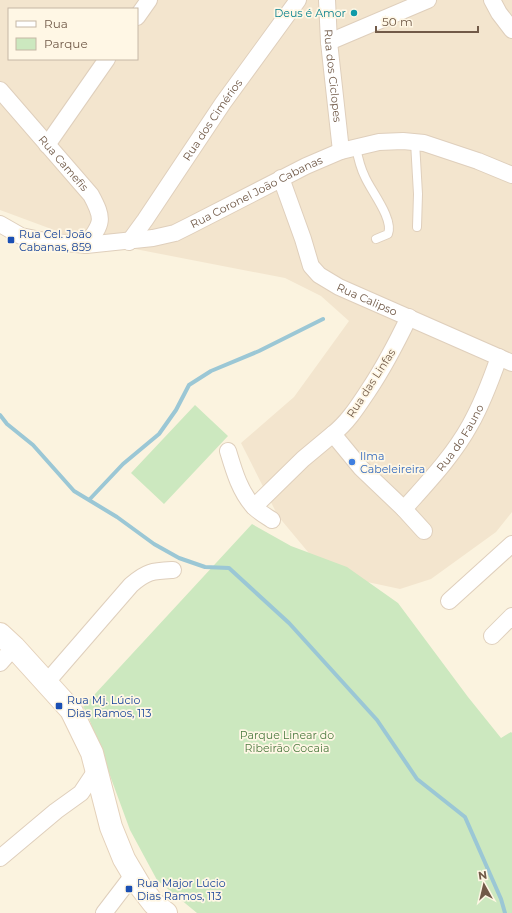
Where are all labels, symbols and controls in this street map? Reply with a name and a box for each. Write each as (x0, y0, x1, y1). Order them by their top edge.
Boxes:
place label: Deus é Amor (274, 6, 346, 20)
legend (8, 8, 138, 60)
marker: Deus é Amor (349, 8, 359, 18)
scale bar (376, 8, 478, 34)
text: 50 m (382, 14, 413, 29)
text: Rua (44, 16, 68, 31)
street label: Rua dos Ciclopes (321, 29, 345, 124)
text: Parque (44, 36, 88, 51)
street label: Rua dos Cimérios (180, 76, 246, 163)
street label: Rua Camefis (36, 133, 92, 195)
street label: Rua Coronel João Cabanas (188, 153, 325, 231)
place label: Rua Cel. João Cabanas, 859 (19, 227, 92, 254)
marker: Rua Cel. João Cabanas, 859 (6, 235, 16, 245)
street label: Rua Calipso (335, 280, 400, 319)
street label: Rua das Linfas (344, 345, 399, 420)
street label: Rua do Fauno (433, 402, 487, 474)
place label: Ilma Cabeleireira (360, 449, 425, 476)
marker: Ilma Cabeleireira (347, 457, 357, 467)
place label: Rua Mj. Lúcio Dias Ramos, 113 (67, 693, 151, 720)
marker: Rua Mj. Lúcio Dias Ramos, 113 (54, 701, 64, 711)
park label: Parque Linear do Ribeirão Cocaia (240, 728, 334, 755)
north arrow (464, 865, 504, 905)
text: N (477, 868, 488, 883)
place label: Rua Major Lúcio Dias Ramos, 113 (137, 876, 226, 903)
marker: Rua Major Lúcio Dias Ramos, 113 (124, 884, 134, 894)

